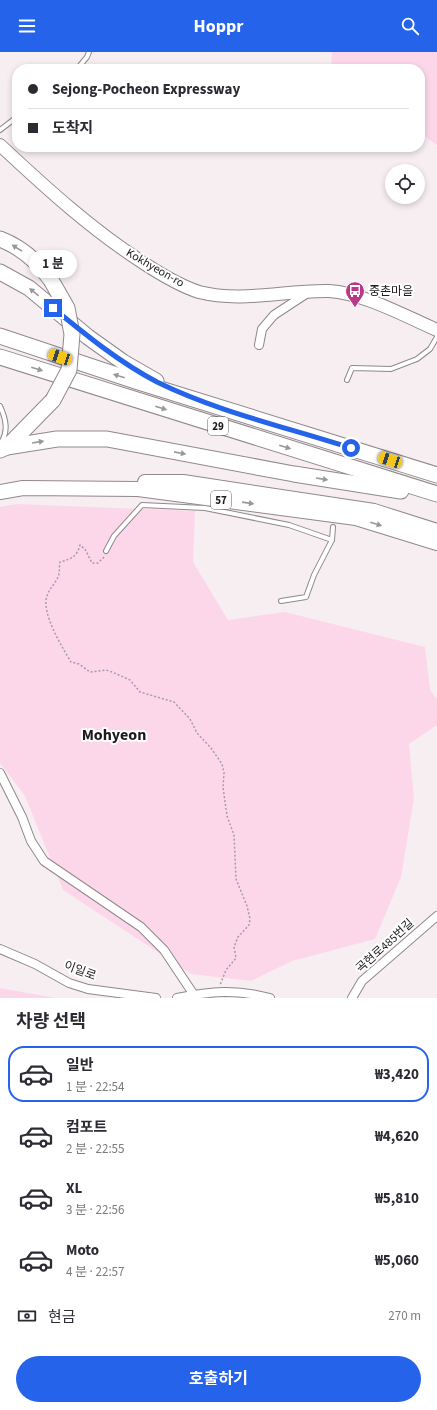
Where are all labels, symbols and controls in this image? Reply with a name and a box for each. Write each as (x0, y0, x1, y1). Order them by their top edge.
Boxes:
text: Hoppr (194, 14, 243, 39)
icon: menu (16, 15, 38, 37)
icon: search (399, 15, 421, 37)
text: Sejong-Pocheon Expressway (52, 79, 240, 100)
text: 도착지 (52, 118, 93, 139)
map controls (385, 164, 425, 204)
button: locate (385, 164, 425, 204)
one-way arrow (12, 244, 22, 252)
street label: Kokhyeon-ro (123, 244, 187, 292)
callout: 1 분 (29, 250, 77, 278)
text: 1 분 (42, 255, 64, 273)
bus stop icon: 중촌마을 (344, 280, 366, 308)
place label: 중촌마을 (369, 283, 413, 300)
one-way arrow (28, 287, 39, 296)
route end (44, 299, 62, 317)
car (47, 347, 73, 367)
one-way arrow (31, 366, 43, 372)
one-way arrow (113, 373, 125, 379)
one-way arrow (155, 405, 167, 411)
road number: 29 (208, 417, 228, 435)
one-way arrow (32, 439, 44, 445)
route start (342, 439, 360, 457)
one-way arrow (280, 444, 292, 450)
one-way arrow (174, 450, 186, 456)
car (377, 451, 403, 469)
one-way arrow (316, 476, 328, 482)
road number: 57 (211, 491, 231, 509)
one-way arrow (242, 500, 254, 506)
one-way arrow (370, 521, 382, 527)
district label: Mohyeon (82, 724, 146, 746)
street label: 곡현로485번길 (352, 915, 418, 977)
street label: 이일로 (62, 957, 98, 985)
text: 차량 선택 (16, 1009, 86, 1034)
text: 일반 (66, 1055, 94, 1076)
icon: car (18, 1056, 54, 1092)
text: ₩3,420 (375, 1064, 419, 1085)
text: 1 분 · 22:54 (66, 1078, 125, 1096)
text: 컴포트 (66, 1117, 107, 1138)
icon: car (18, 1118, 54, 1154)
text: ₩4,620 (375, 1126, 419, 1147)
text: 2 분 · 22:55 (66, 1140, 125, 1158)
text: XL (66, 1178, 82, 1199)
icon: car (18, 1180, 54, 1216)
text: ₩5,810 (375, 1188, 419, 1209)
text: 3 분 · 22:56 (66, 1201, 125, 1219)
text: Moto (66, 1240, 99, 1261)
icon: car (18, 1242, 54, 1278)
text: ₩5,060 (375, 1250, 419, 1271)
text: 4 분 · 22:57 (66, 1263, 125, 1281)
icon: cash (16, 1305, 38, 1327)
text: 현금 (48, 1307, 76, 1328)
text: 270 m (388, 1307, 421, 1325)
button: 호출하기 (16, 1356, 421, 1402)

